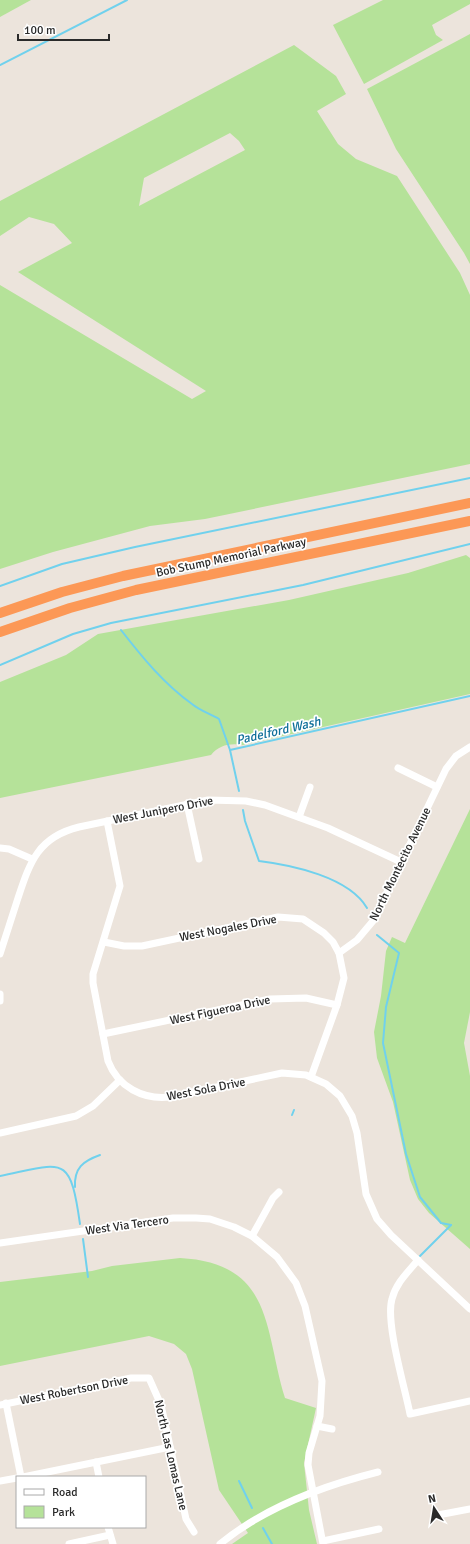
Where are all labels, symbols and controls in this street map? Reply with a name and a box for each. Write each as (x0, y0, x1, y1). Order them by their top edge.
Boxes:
scale bar (18, 16, 109, 42)
text: 100 m (24, 23, 56, 38)
street label: Bob Stump Memorial Parkway (155, 534, 308, 581)
water label: Padelford Wash (234, 713, 323, 748)
street label: West Junipero Drive (112, 793, 215, 828)
street label: North Montecito Avenue (366, 805, 434, 923)
street label: West Nogales Drive (178, 912, 278, 945)
street label: West Figueroa Drive (169, 993, 272, 1028)
street label: West Sola Drive (165, 1075, 247, 1104)
street label: West Via Tercero (85, 1212, 170, 1239)
street label: West Robertson Drive (19, 1373, 129, 1408)
street label: North Las Lomas Lane (150, 1398, 191, 1512)
legend (16, 1476, 146, 1528)
text: Road (52, 1485, 78, 1500)
north arrow (414, 1488, 454, 1528)
text: N (427, 1492, 437, 1506)
text: Park (52, 1505, 75, 1520)

